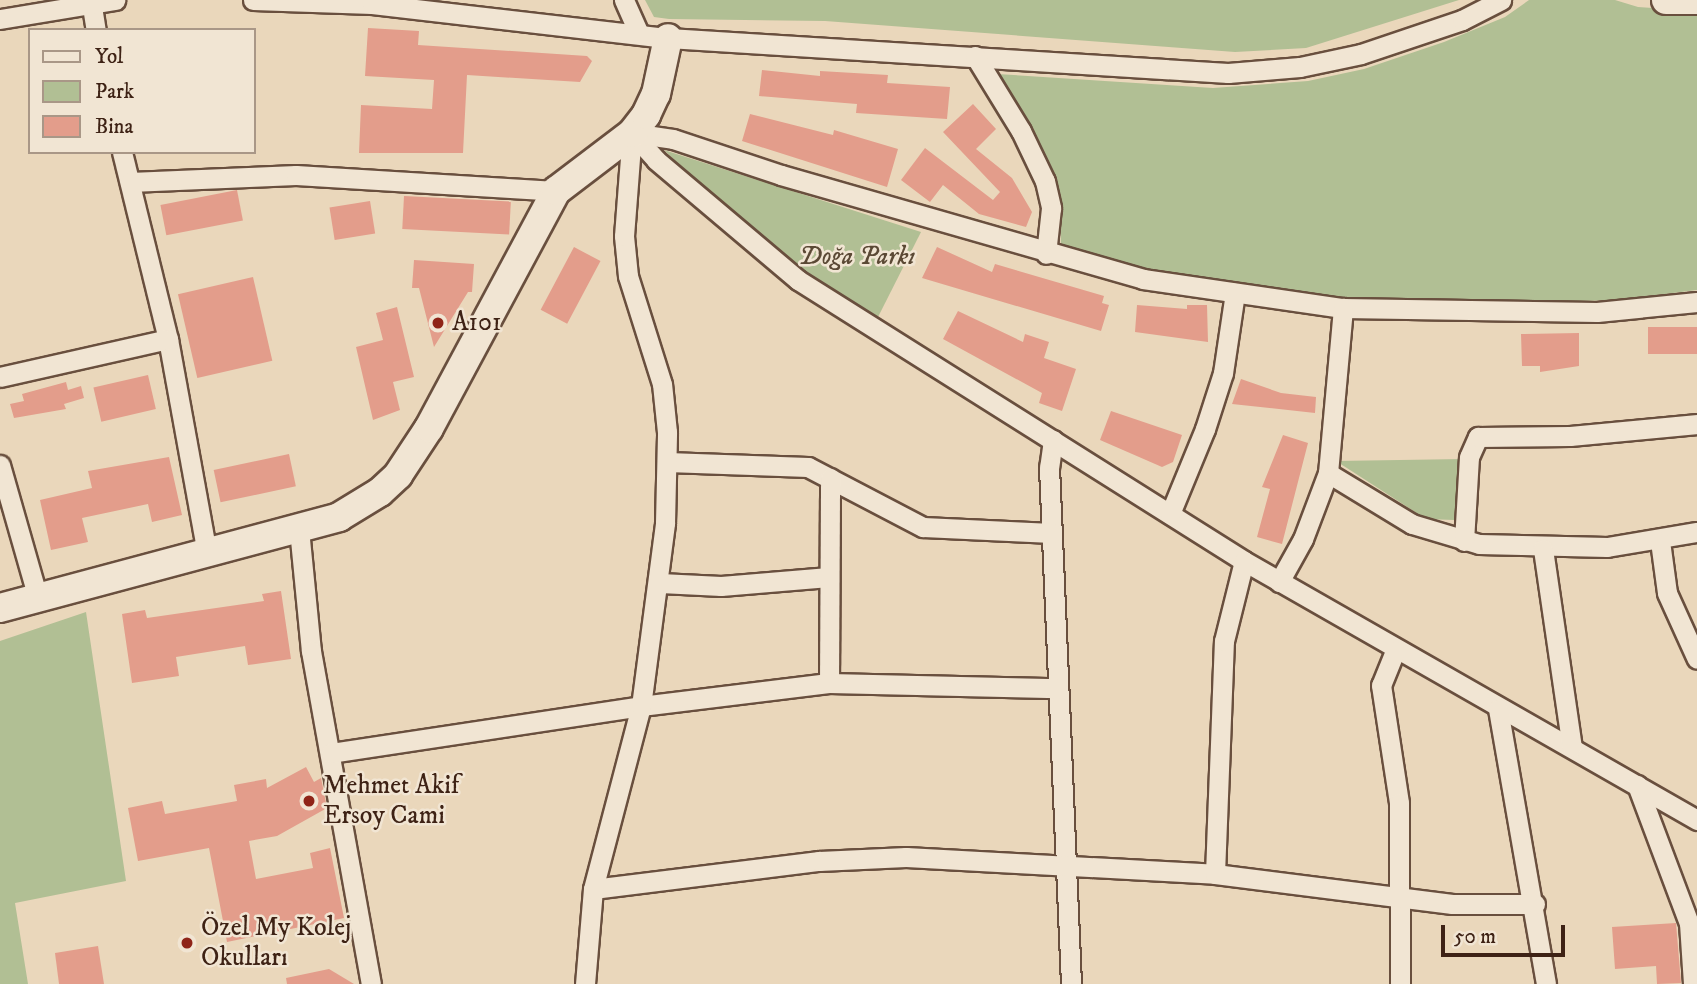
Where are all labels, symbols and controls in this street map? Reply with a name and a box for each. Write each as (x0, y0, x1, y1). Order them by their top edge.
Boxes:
legend (28, 28, 256, 154)
text: Yol (95, 44, 123, 70)
text: Park (95, 79, 134, 105)
text: Bina (95, 114, 134, 140)
park label: Doğa Parkı (799, 241, 915, 273)
place label: A101 (452, 307, 501, 339)
marker: A101 (430, 315, 446, 331)
place label: Mehmet Akif Ersoy Cami (323, 770, 459, 832)
marker: Mehmet Akif Ersoy Cami (301, 793, 317, 809)
scale bar (1445, 911, 1569, 955)
place label: Özel My Kolej Okulları (201, 912, 351, 974)
text: 50 m (1454, 924, 1496, 950)
marker: Özel My Kolej Okulları (179, 935, 195, 951)

